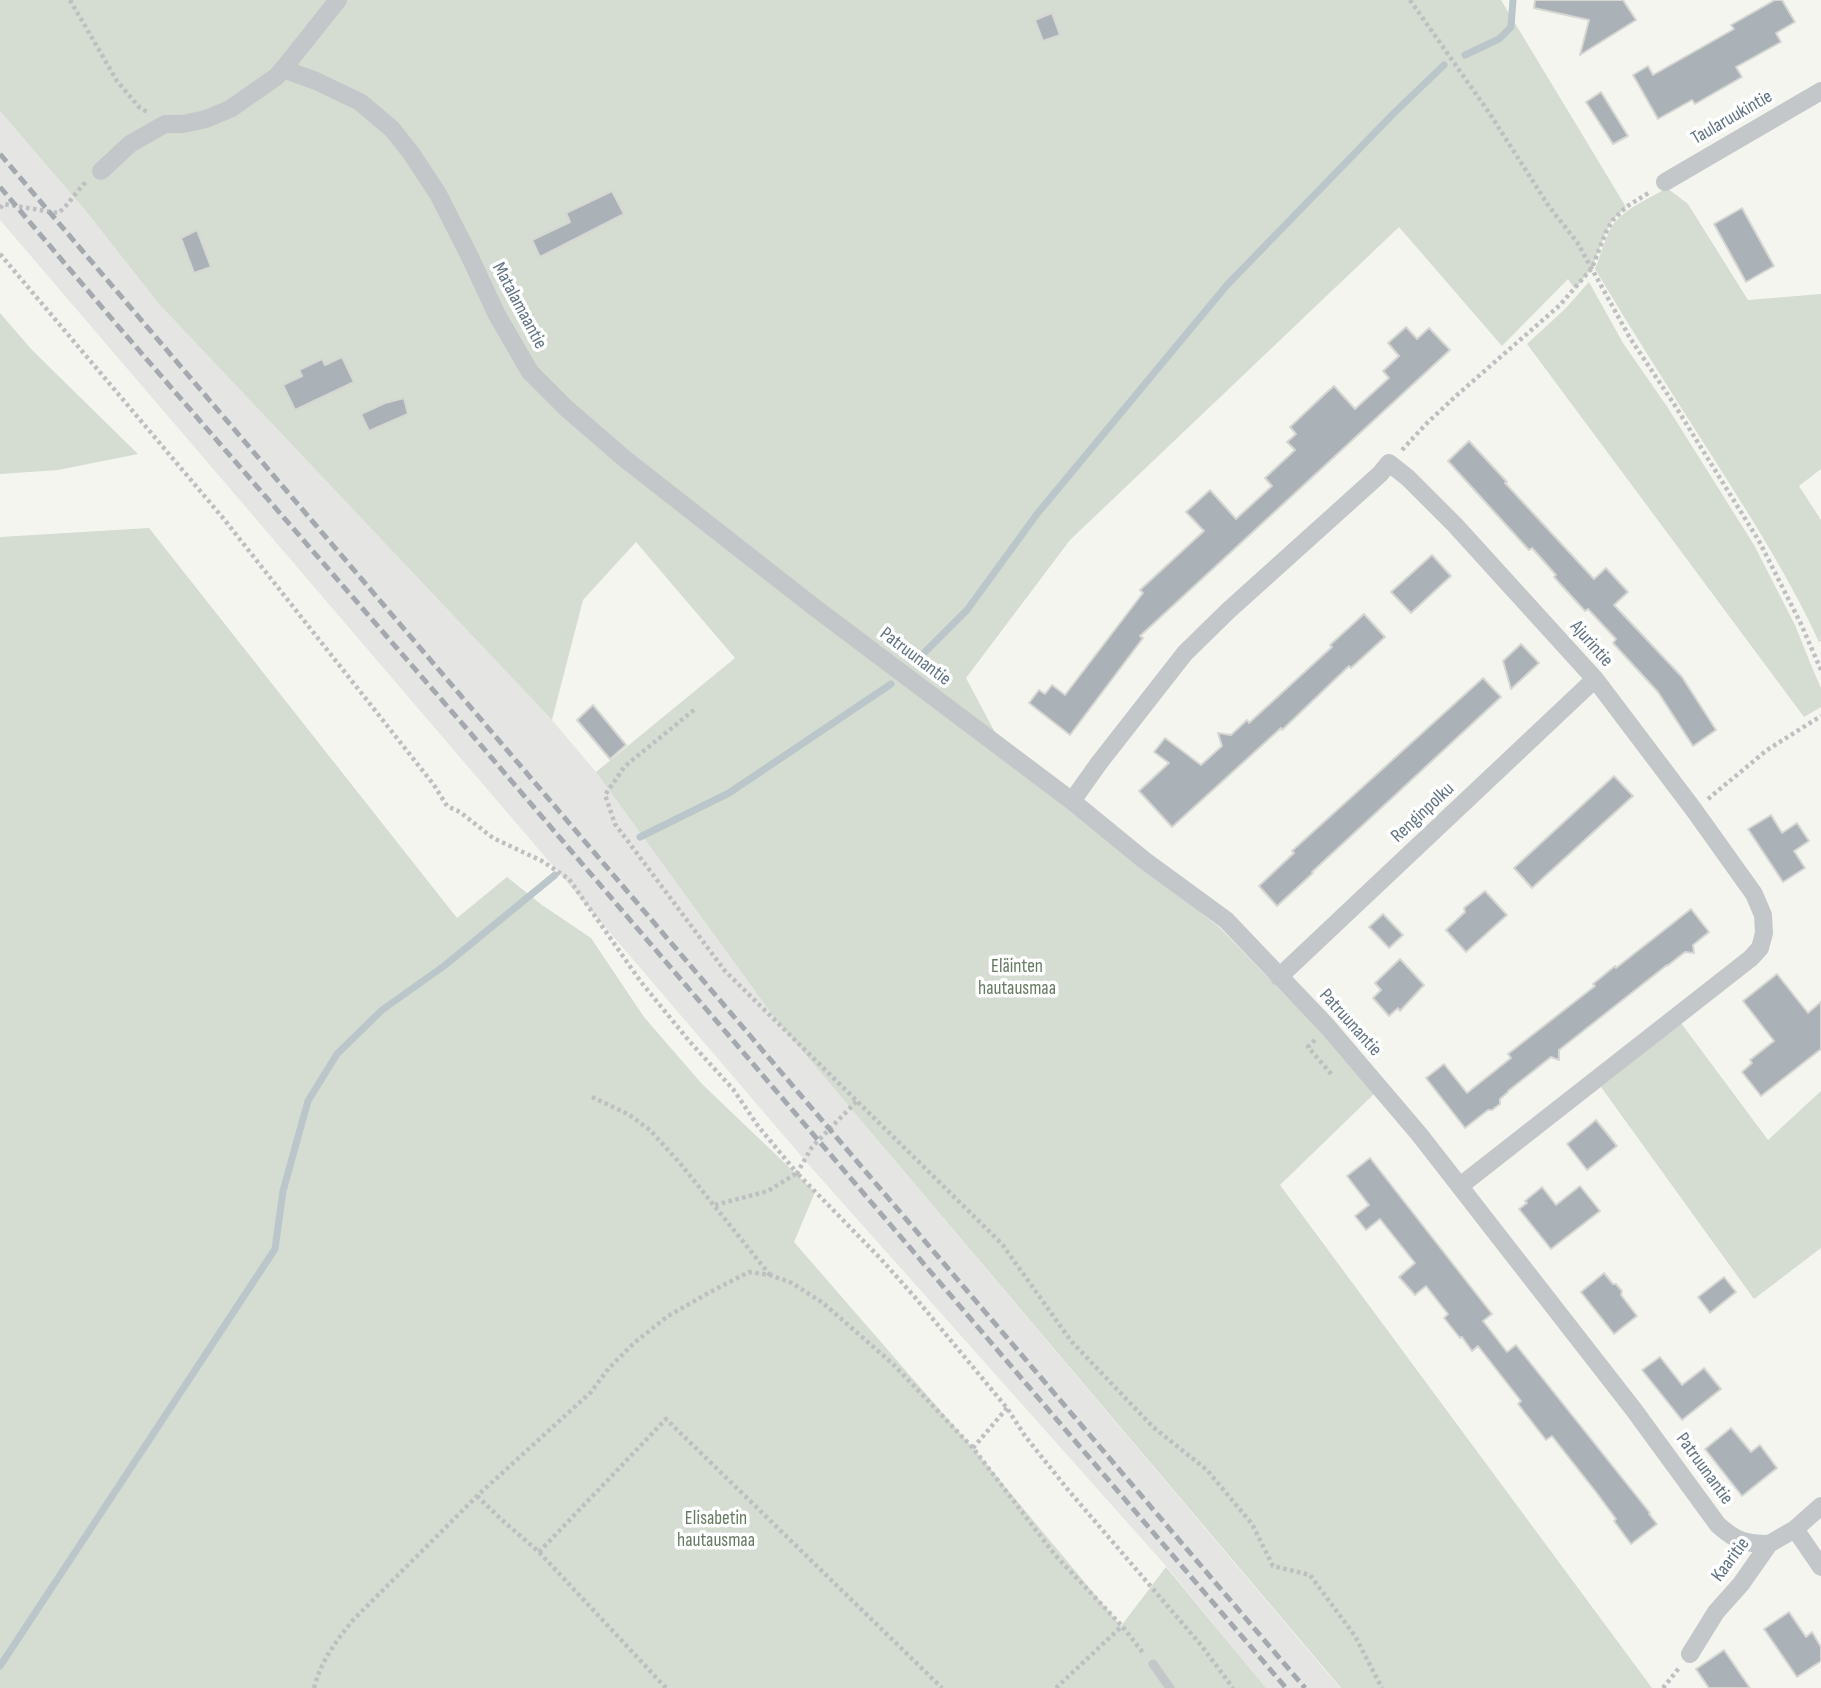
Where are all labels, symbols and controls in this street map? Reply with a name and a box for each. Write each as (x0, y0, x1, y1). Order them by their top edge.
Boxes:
street label: Taularuukintie (1687, 86, 1777, 150)
street label: Matalamaantie (487, 259, 551, 353)
street label: Ajurintie (1565, 616, 1617, 672)
street label: Patruunantie (875, 623, 955, 691)
street label: Renginpolku (1387, 778, 1459, 848)
park label: Eläinten hautausmaa (978, 956, 1056, 1000)
street label: Patruunantie (1314, 985, 1386, 1061)
street label: Patruunantie (1670, 1429, 1738, 1509)
park label: Elisabetin hautausmaa (677, 1508, 755, 1552)
street label: Kaaritie (1707, 1534, 1755, 1586)

